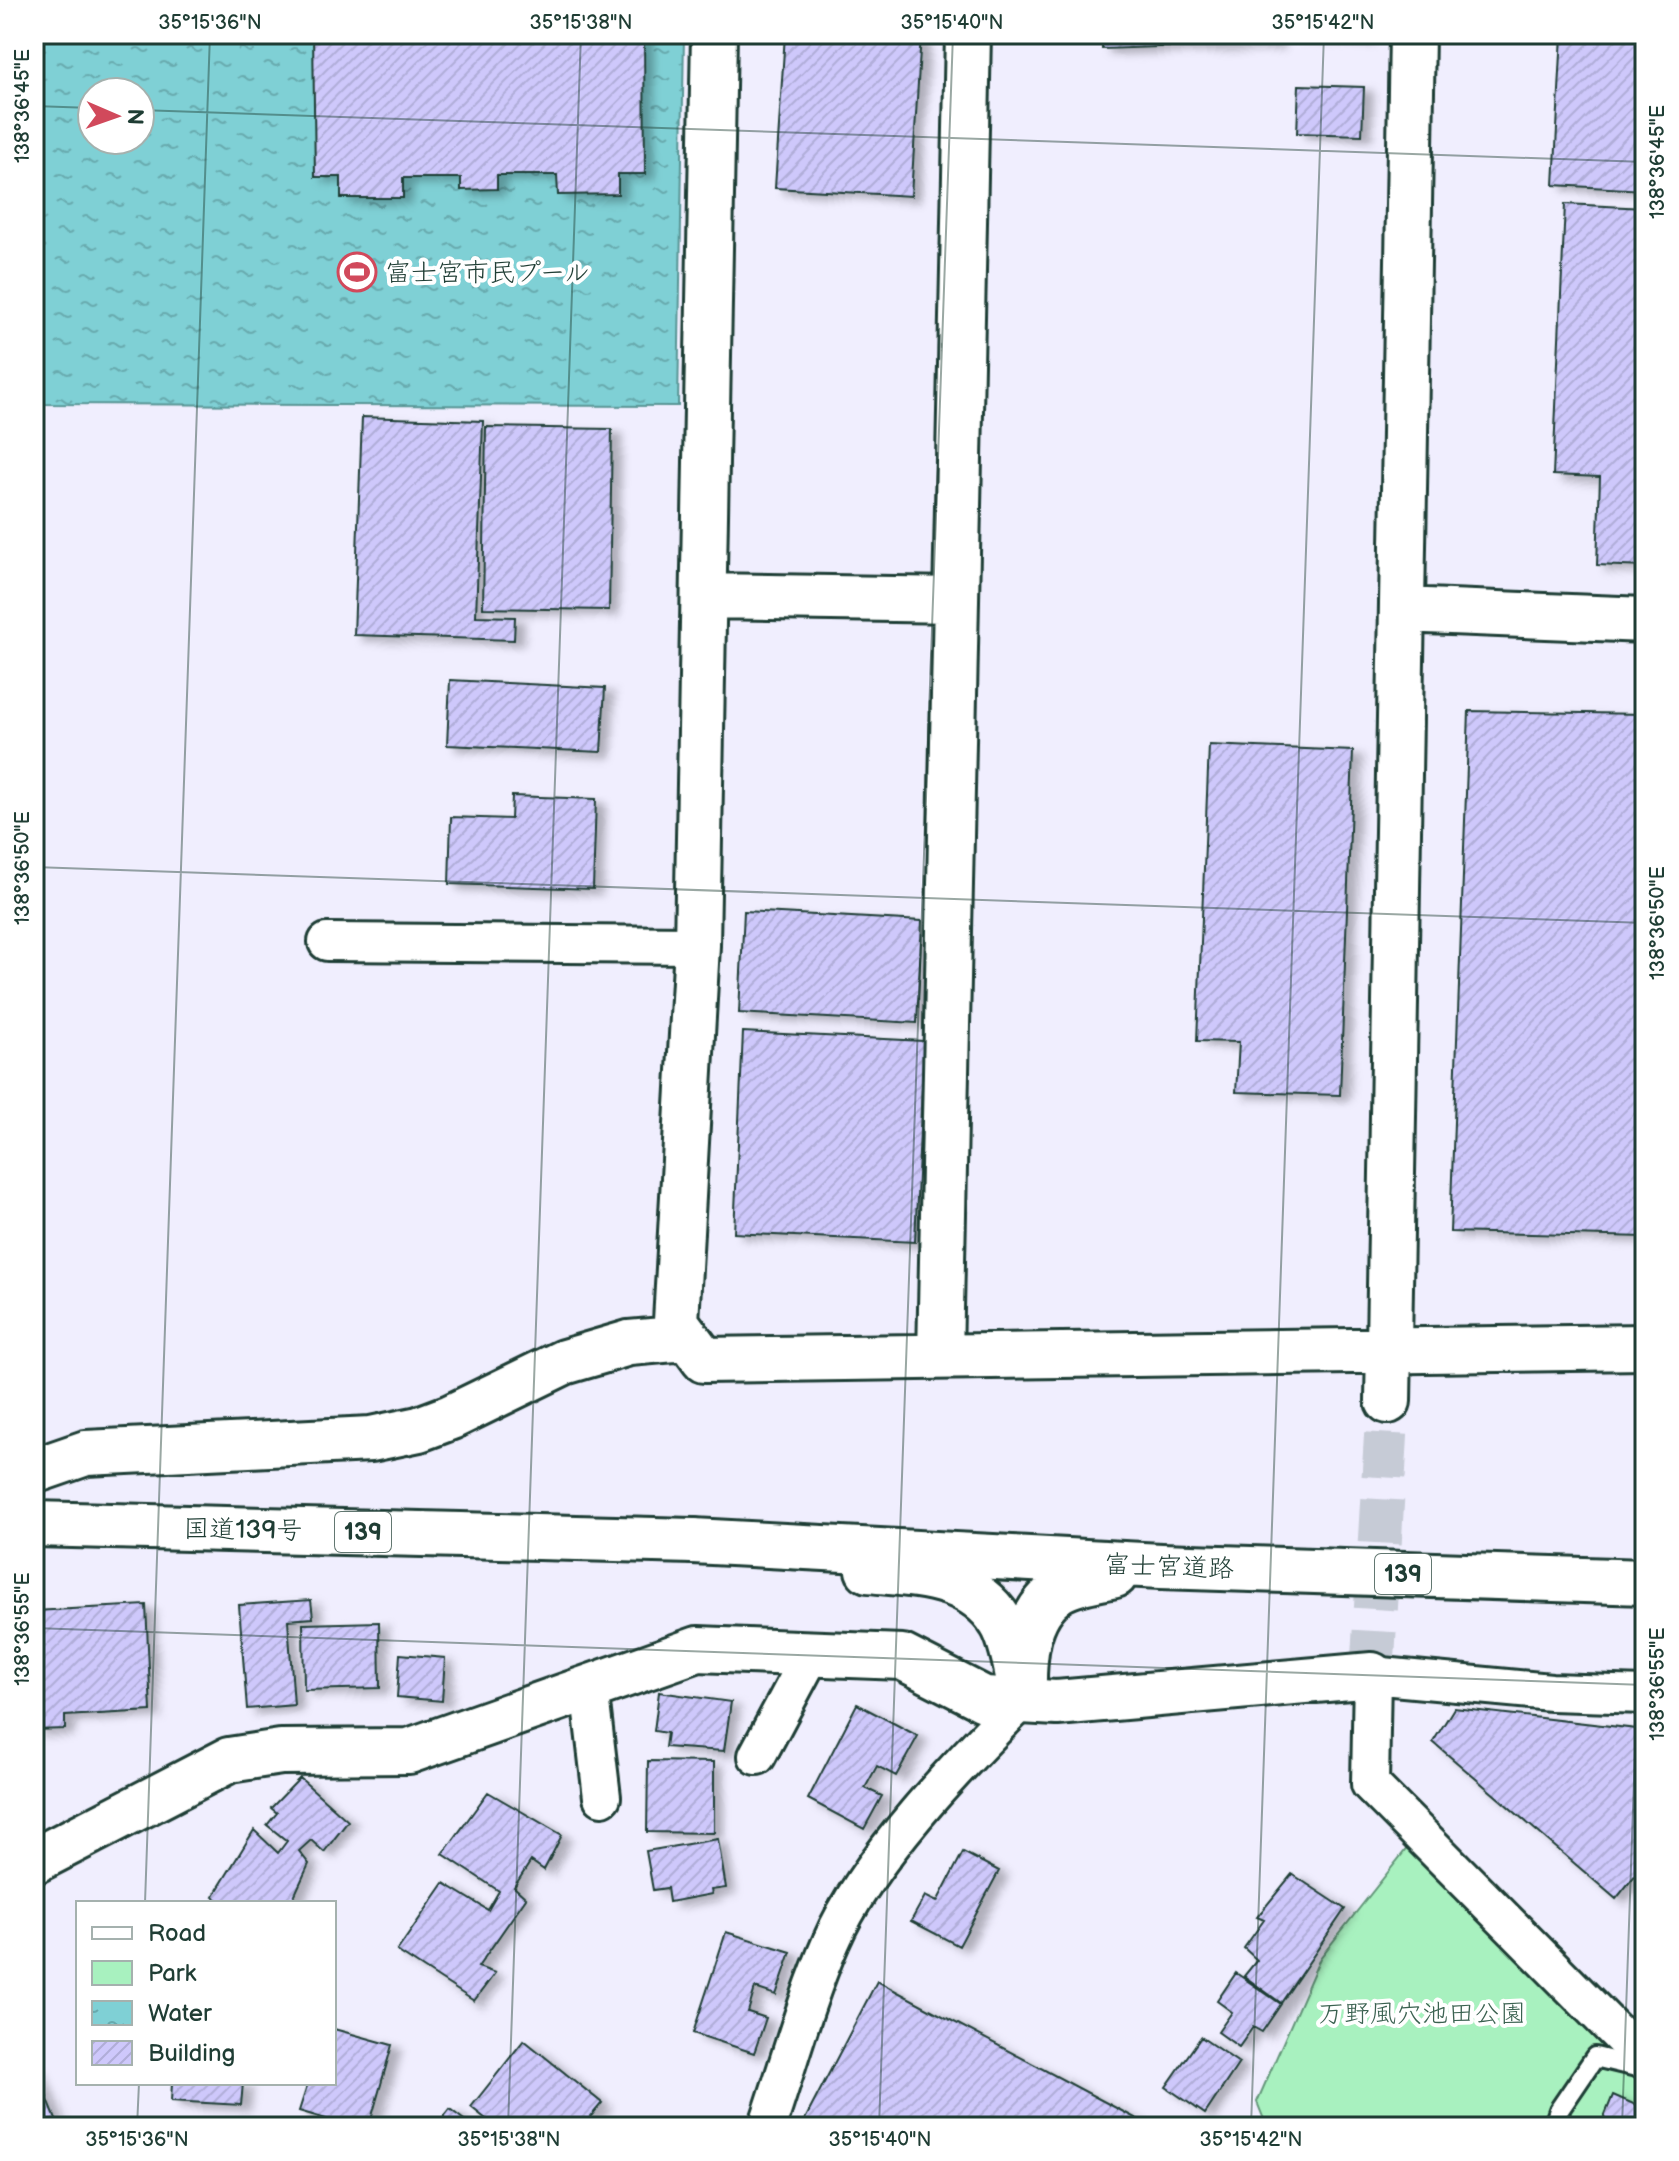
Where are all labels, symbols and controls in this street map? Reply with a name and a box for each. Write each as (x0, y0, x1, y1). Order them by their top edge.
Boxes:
text: 35°15'36"N (158, 11, 262, 35)
text: 35°15'38"N (530, 11, 632, 35)
text: 35°15'40"N (901, 11, 1003, 35)
text: 35°15'42"N (1272, 11, 1374, 35)
text: 138°36'45"E (11, 49, 35, 163)
north arrow (76, 76, 156, 156)
text: 138°36'45"E (1646, 105, 1670, 219)
text: N (121, 108, 148, 125)
sports icon: 富士宮市民プール (336, 251, 378, 293)
place label: 富士宮市民プール (385, 258, 590, 289)
text: 138°36'50"E (11, 811, 35, 925)
text: 138°36'50"E (1646, 866, 1670, 980)
road number: 139 (335, 1512, 391, 1552)
street label: 国道139号 (183, 1514, 303, 1547)
street label: 富士宮道路 (1103, 1550, 1234, 1585)
road number: 139 (1375, 1554, 1431, 1594)
text: 138°36'55"E (11, 1572, 35, 1686)
text: 138°36'55"E (1646, 1627, 1670, 1741)
legend (76, 1901, 336, 2085)
text: Road (148, 1919, 206, 1948)
text: Park (148, 1959, 196, 1988)
text: Water (148, 1999, 212, 2028)
park label: 万野風穴池田公園 (1318, 1999, 1526, 2030)
text: Building (148, 2039, 235, 2068)
text: 35°15'36"N (85, 2128, 189, 2152)
text: 35°15'38"N (458, 2128, 560, 2152)
text: 35°15'40"N (829, 2128, 931, 2152)
text: 35°15'42"N (1200, 2128, 1302, 2152)

